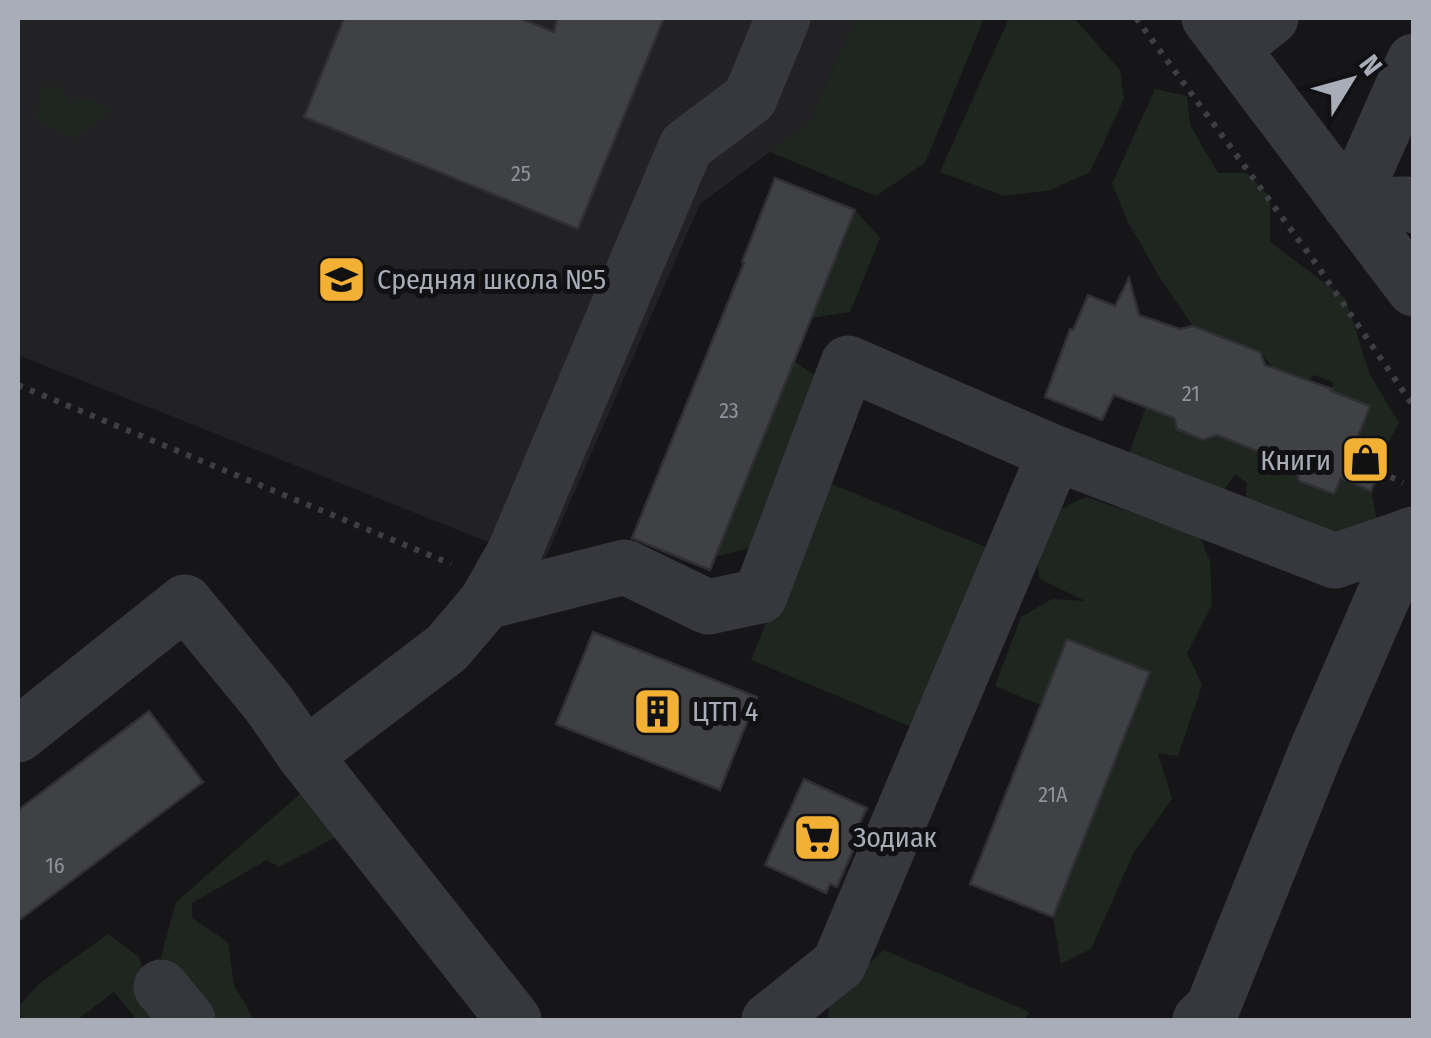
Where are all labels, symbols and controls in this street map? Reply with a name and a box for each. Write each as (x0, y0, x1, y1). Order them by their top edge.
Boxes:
north arrow (1301, 30, 1401, 130)
text: N (1352, 49, 1389, 82)
house number: 25 (511, 160, 531, 187)
school or university icon: Средняя школа №5 (316, 253, 368, 305)
place label: Средняя школа №5 (377, 263, 606, 296)
house number: 21 (1182, 380, 1200, 407)
house number: 23 (719, 397, 739, 424)
shop icon: Книги (1340, 434, 1392, 486)
place label: Книги (1260, 444, 1331, 477)
building icon: ЦТП 4 (631, 685, 683, 737)
place label: ЦТП 4 (692, 695, 758, 728)
house number: 21А (1038, 781, 1068, 808)
supermarket icon: Зодиак (792, 811, 844, 863)
place label: Зодиак (853, 821, 937, 854)
house number: 16 (45, 852, 65, 879)

